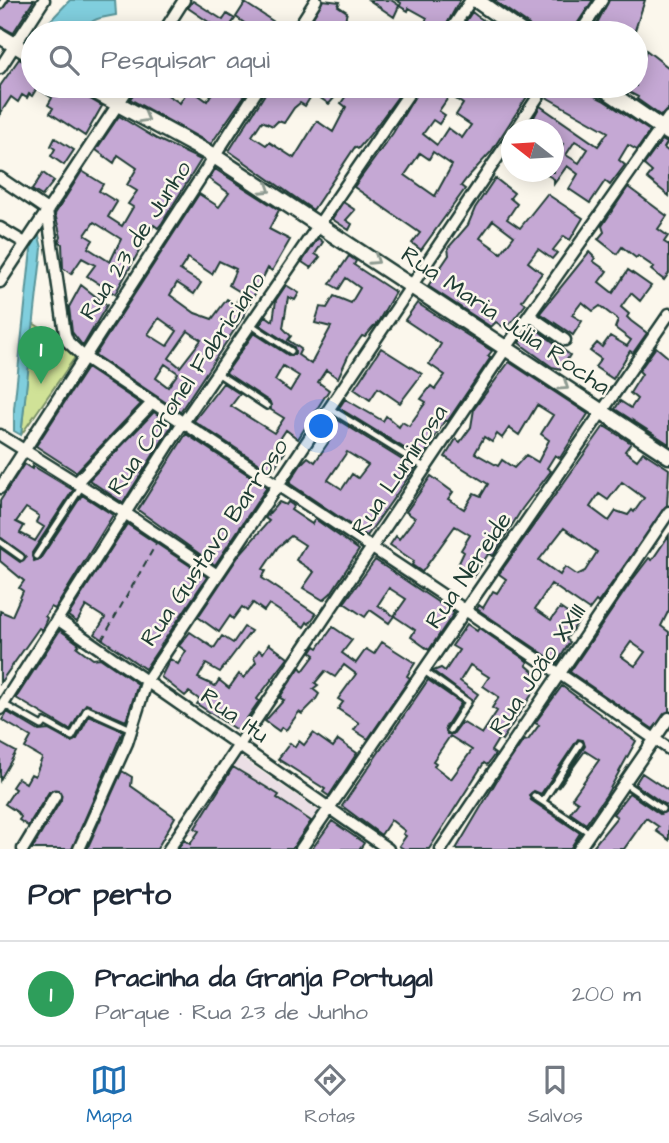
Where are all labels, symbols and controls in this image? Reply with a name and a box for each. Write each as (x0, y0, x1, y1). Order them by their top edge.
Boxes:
search box (21, 21, 648, 98)
icon: search (45, 41, 83, 79)
text: Pesquisar aqui (101, 42, 270, 78)
one-way arrow (138, 110, 150, 123)
north arrow (501, 119, 564, 182)
street label: Rua 23 de Junho (72, 154, 200, 327)
one-way arrow (258, 181, 271, 194)
street label: Rua Maria Júlia Rocha (394, 238, 617, 404)
one-way arrow (367, 252, 380, 265)
street label: Rua Coronel Fabriciano (99, 265, 275, 502)
pin: 1 (18, 326, 64, 384)
one-way arrow (556, 378, 569, 390)
street label: Rua Luminosa (343, 398, 456, 543)
your location (304, 409, 338, 443)
street label: Rua Gustavo Barroso (132, 431, 297, 653)
street label: Rua Nereide (417, 505, 520, 636)
street label: Rua João XXIII (481, 597, 595, 742)
street label: Rua Itu (193, 680, 276, 752)
text: Por perto (28, 874, 171, 916)
text: Pracinha da Granja Portugal (95, 960, 433, 996)
text: 1 (50, 978, 52, 1010)
text: 200 m (572, 978, 641, 1010)
text: Parque · Rua 23 de Junho (95, 996, 368, 1028)
tab: Mapa (86, 1061, 132, 1130)
tab: Rotas (304, 1061, 355, 1130)
tab: Salvos (528, 1061, 583, 1130)

